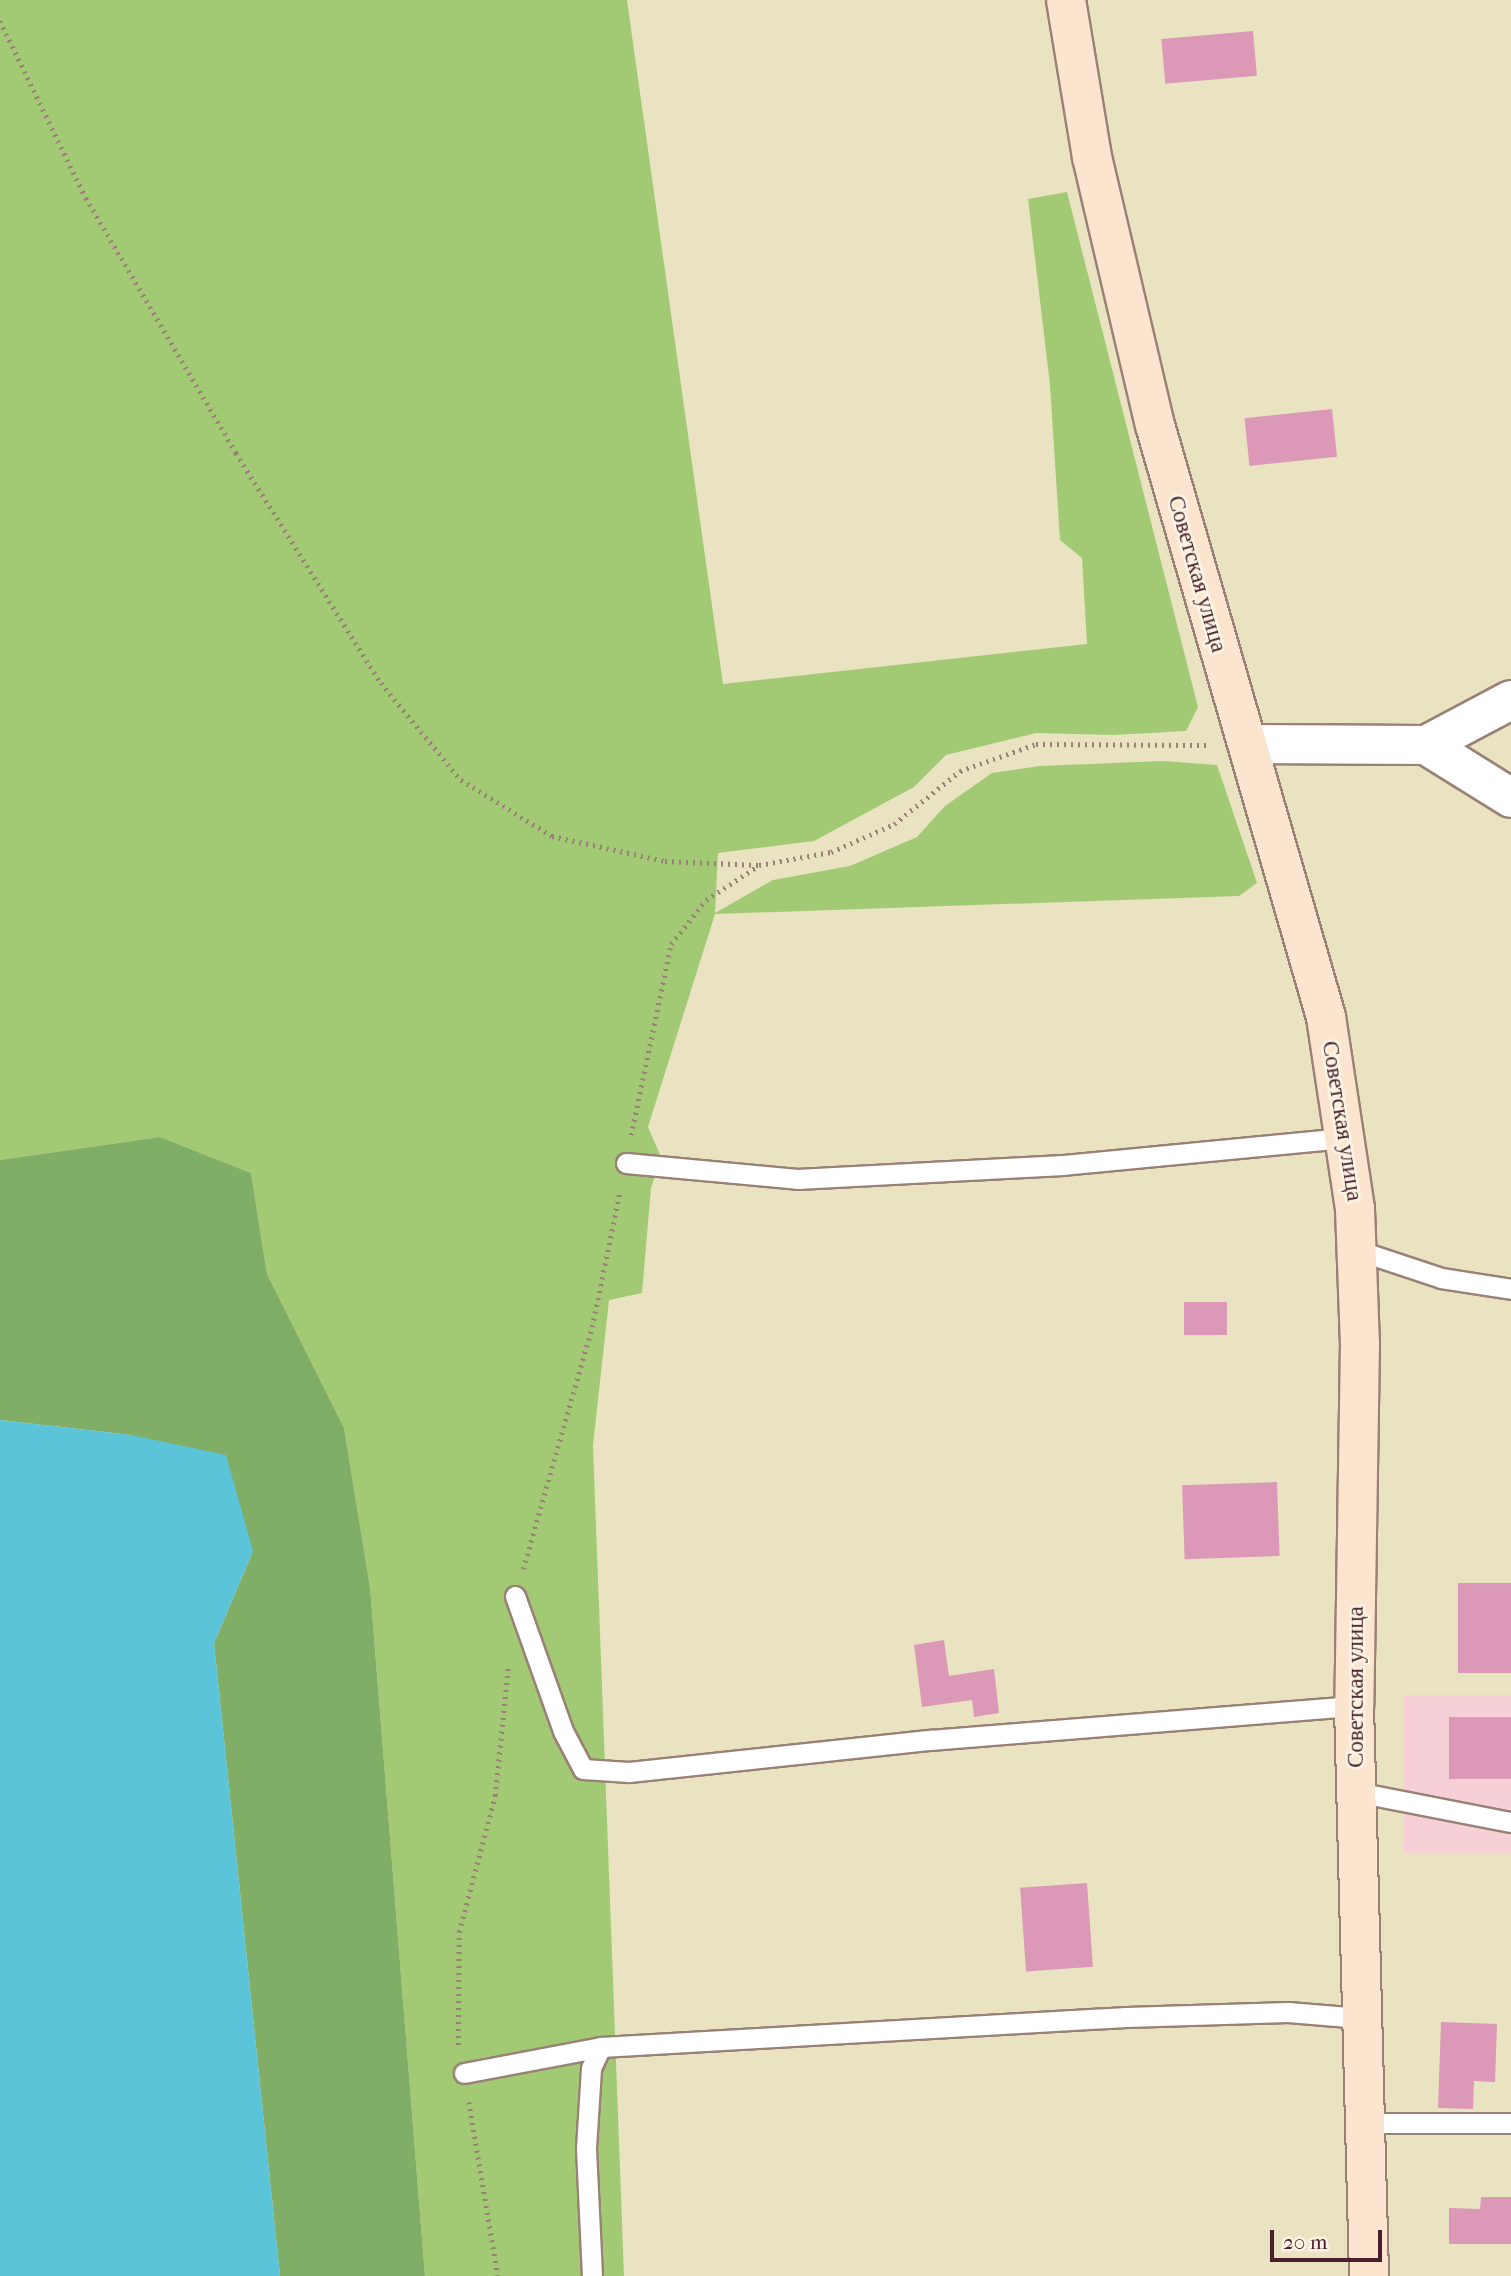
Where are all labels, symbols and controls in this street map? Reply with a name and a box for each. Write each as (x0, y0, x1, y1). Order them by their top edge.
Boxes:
street label: Советская улица (1161, 493, 1233, 655)
street label: Советская улица (1316, 1039, 1368, 1203)
street label: Советская улица (1342, 1606, 1370, 1768)
scale bar (1273, 2216, 1385, 2260)
text: 20 m (1283, 2230, 1327, 2254)

